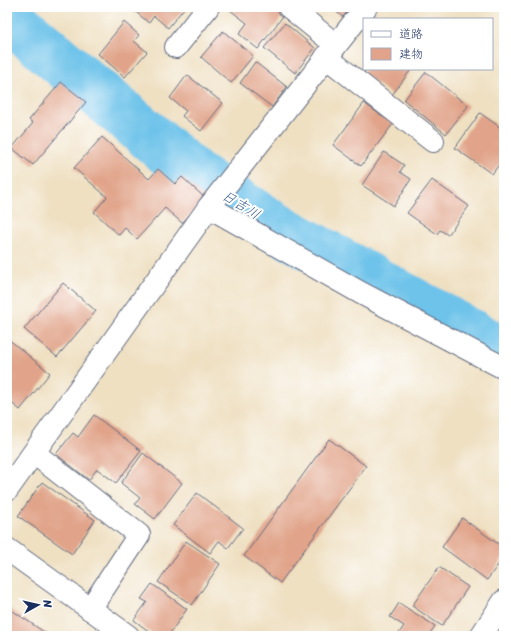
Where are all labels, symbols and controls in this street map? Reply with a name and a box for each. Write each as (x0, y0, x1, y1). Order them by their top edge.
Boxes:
legend (363, 18, 493, 70)
text: 道路 (399, 23, 423, 45)
text: 建物 (399, 43, 423, 65)
water label: 日吉川 (217, 183, 265, 227)
north arrow (18, 585, 58, 625)
text: N (37, 598, 57, 609)

